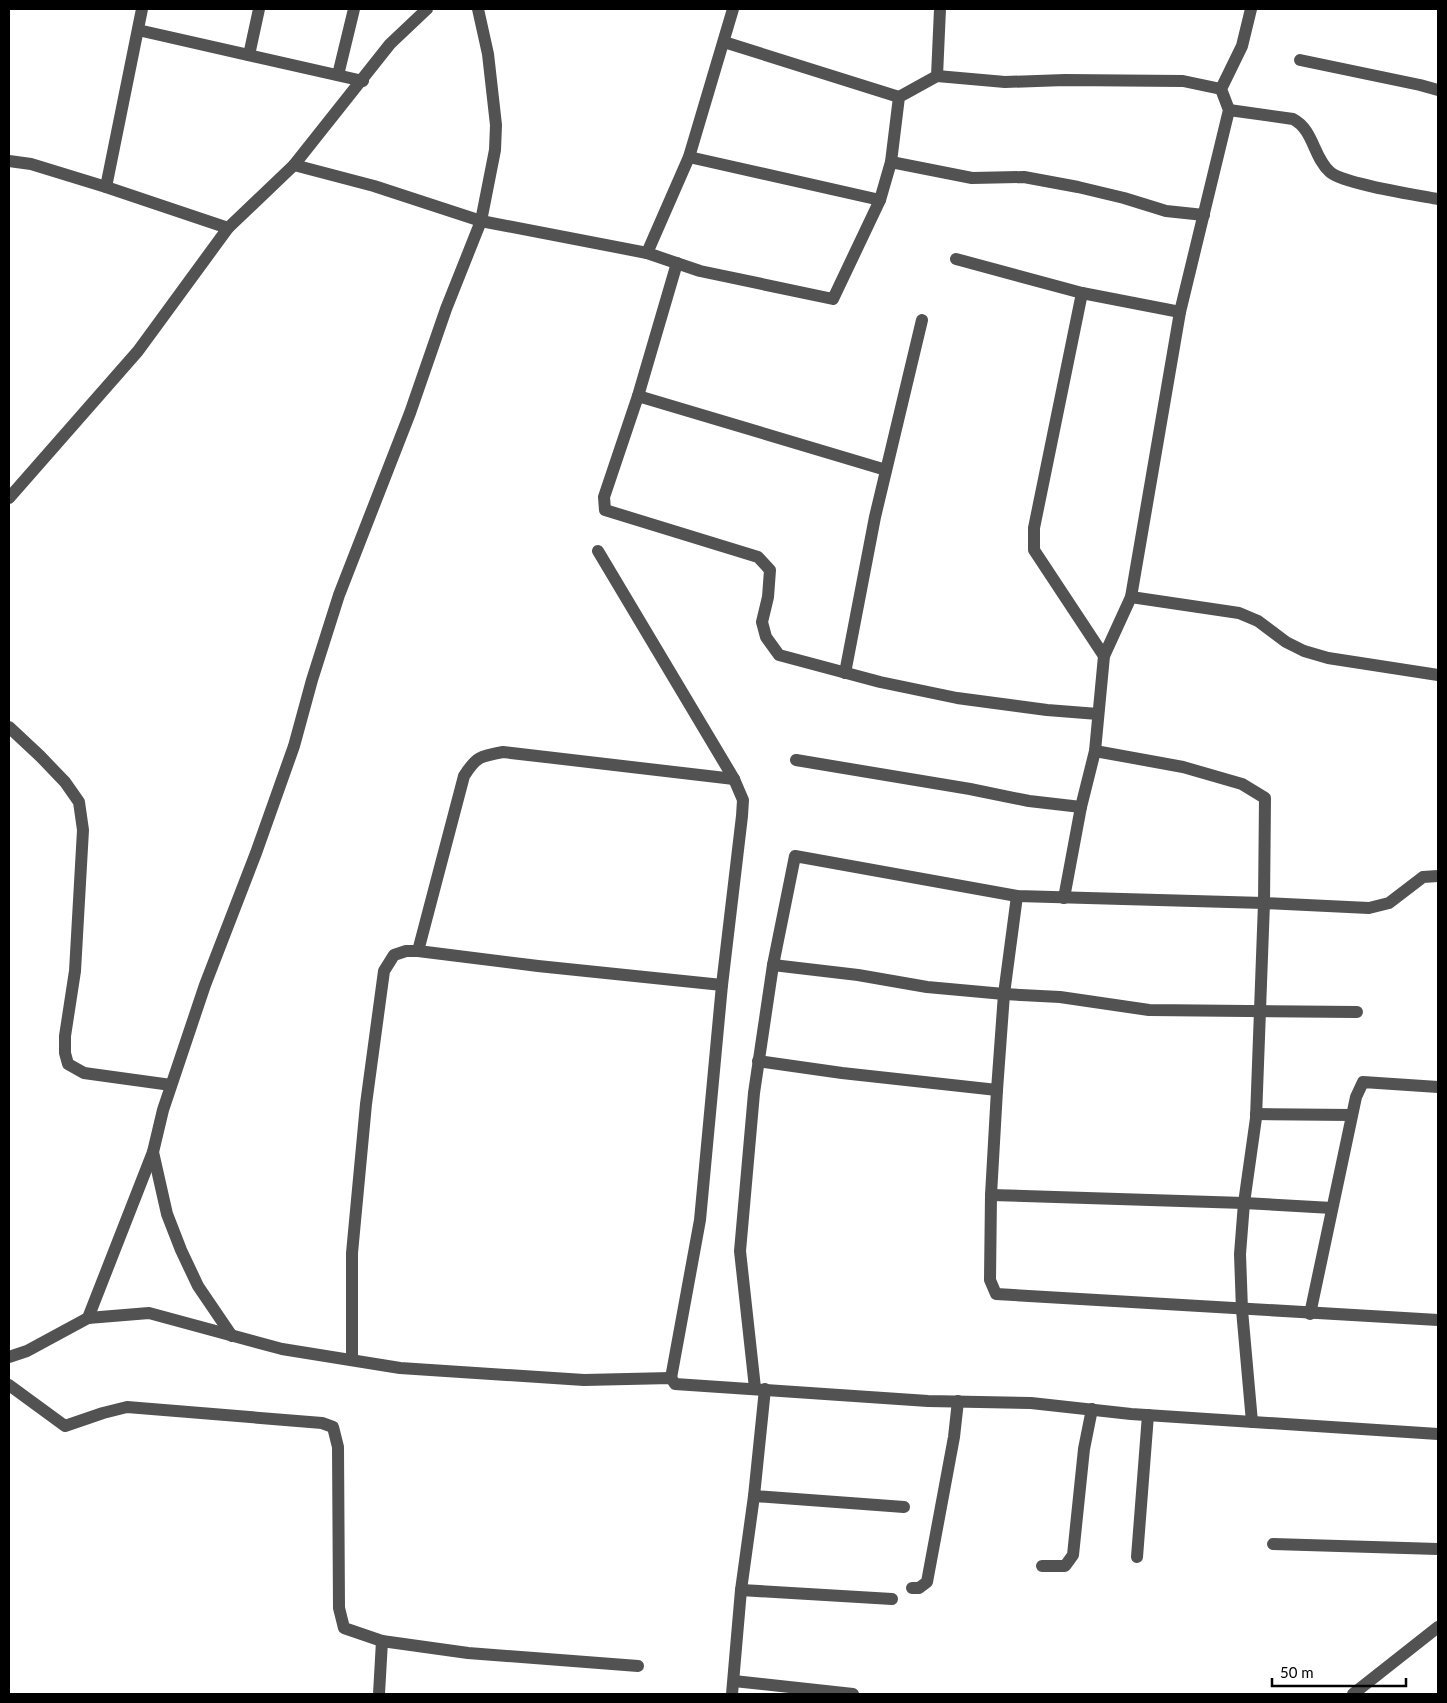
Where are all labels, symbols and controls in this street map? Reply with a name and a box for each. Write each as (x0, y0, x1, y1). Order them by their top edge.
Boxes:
scale bar (1272, 1656, 1406, 1688)
text: 50 m (1280, 1663, 1314, 1681)

